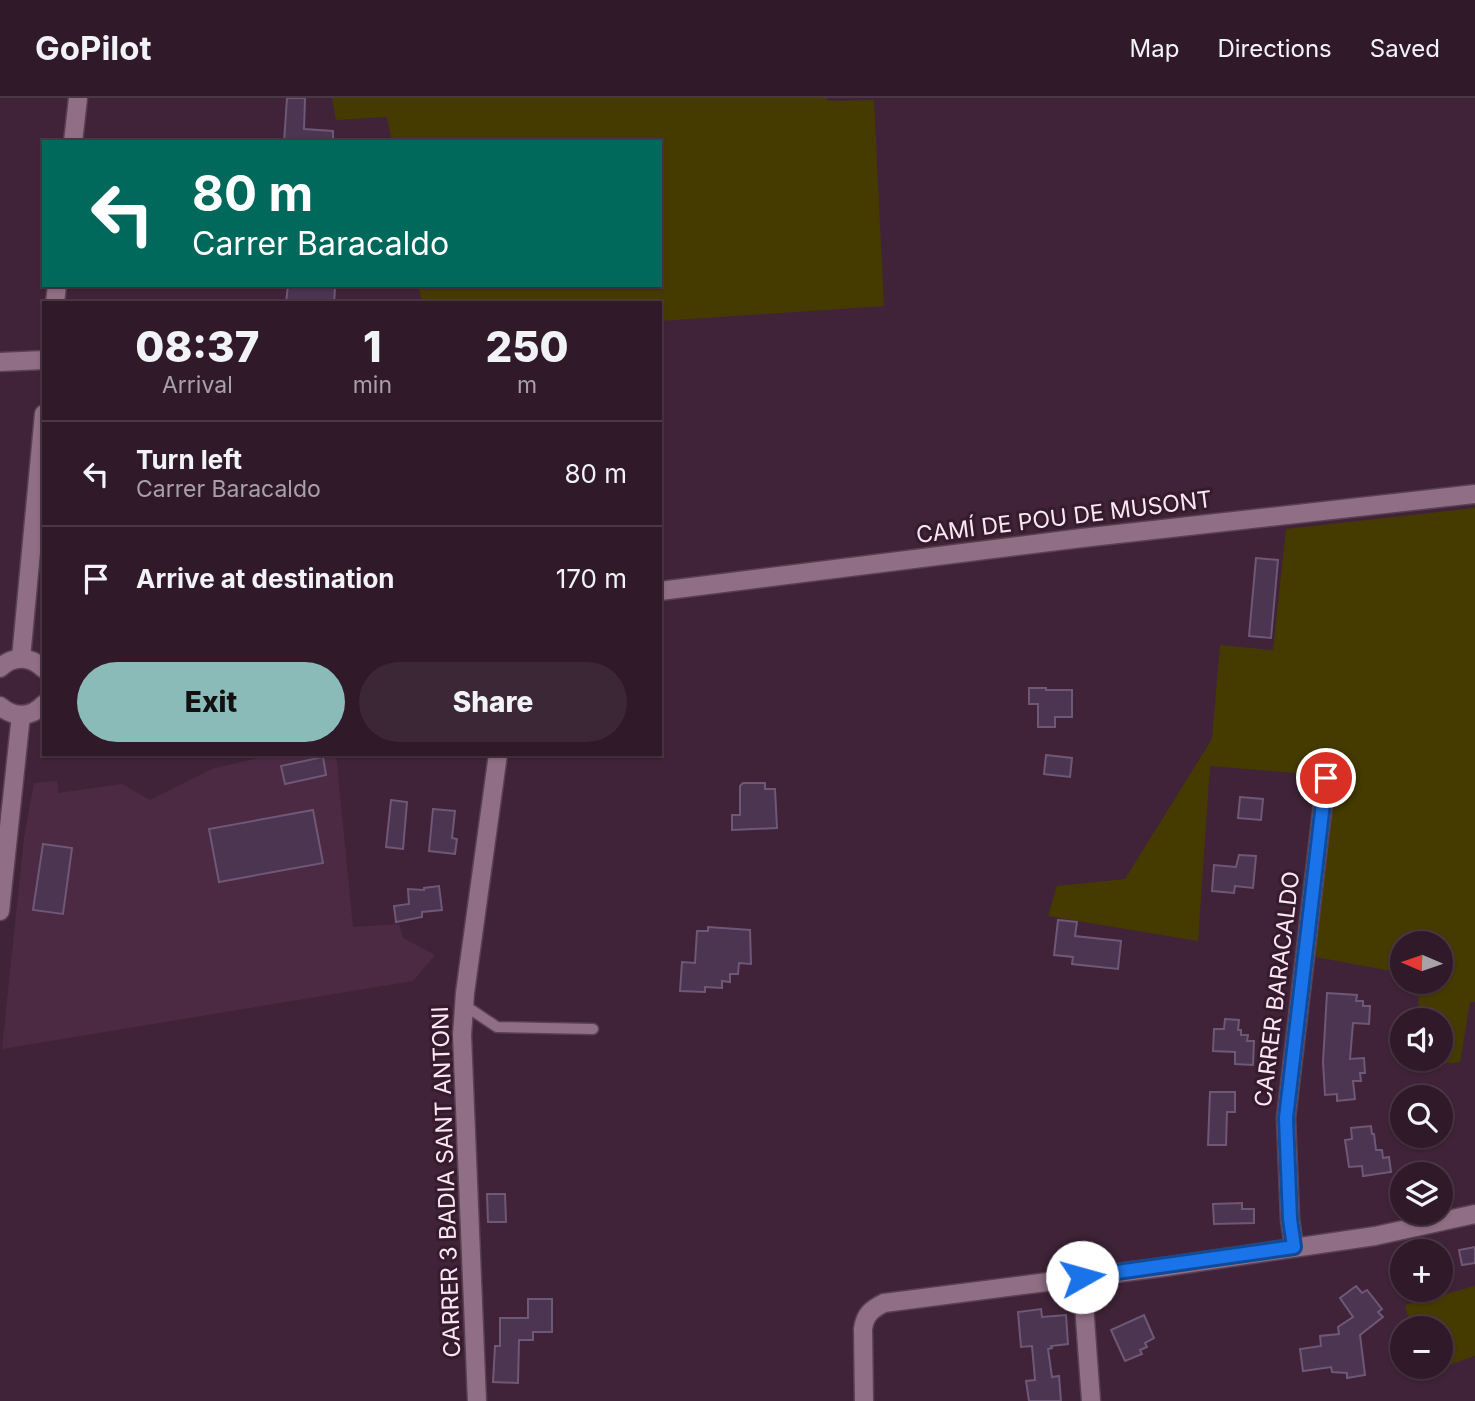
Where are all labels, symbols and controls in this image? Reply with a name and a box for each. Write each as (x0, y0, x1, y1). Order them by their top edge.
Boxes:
text: GoPilot (35, 28, 152, 68)
text: Map (1130, 34, 1179, 63)
text: Directions (1217, 34, 1332, 63)
text: Saved (1370, 34, 1440, 63)
text: 80 m (192, 164, 313, 223)
icon: left (77, 168, 168, 259)
text: Carrer Baracaldo (192, 224, 449, 263)
text: 08:37 (135, 321, 259, 372)
text: 1 (363, 321, 382, 372)
text: 250 (485, 321, 569, 372)
text: Arrival (162, 371, 233, 399)
text: min (353, 371, 392, 399)
text: m (517, 371, 537, 399)
text: Turn left (136, 444, 242, 475)
icon: left (77, 455, 115, 493)
text: 80 m (564, 458, 627, 489)
text: Carrer Baracaldo (136, 475, 321, 503)
street label: CAMÍ DE POU DE MUSONT (915, 485, 1213, 549)
icon: arrive (77, 560, 115, 598)
text: Arrive at destination (136, 563, 395, 594)
text: 170 m (556, 563, 627, 594)
button: Exit (77, 662, 345, 742)
button: Share (359, 662, 627, 742)
pin (1296, 748, 1356, 808)
icon: arrive (1307, 759, 1345, 797)
street label: CARRER BARACALDO (1249, 870, 1305, 1108)
north arrow (1390, 931, 1452, 994)
map controls (1390, 931, 1453, 1379)
street label: CARRER 3 BADIA SANT ANTONI (426, 1006, 466, 1358)
button: sound (1390, 1008, 1453, 1071)
button: search (1390, 1085, 1453, 1148)
button: layers (1390, 1162, 1453, 1225)
button: + (1390, 1239, 1453, 1302)
position arrow (1045, 1240, 1119, 1314)
button: − (1390, 1316, 1453, 1379)

